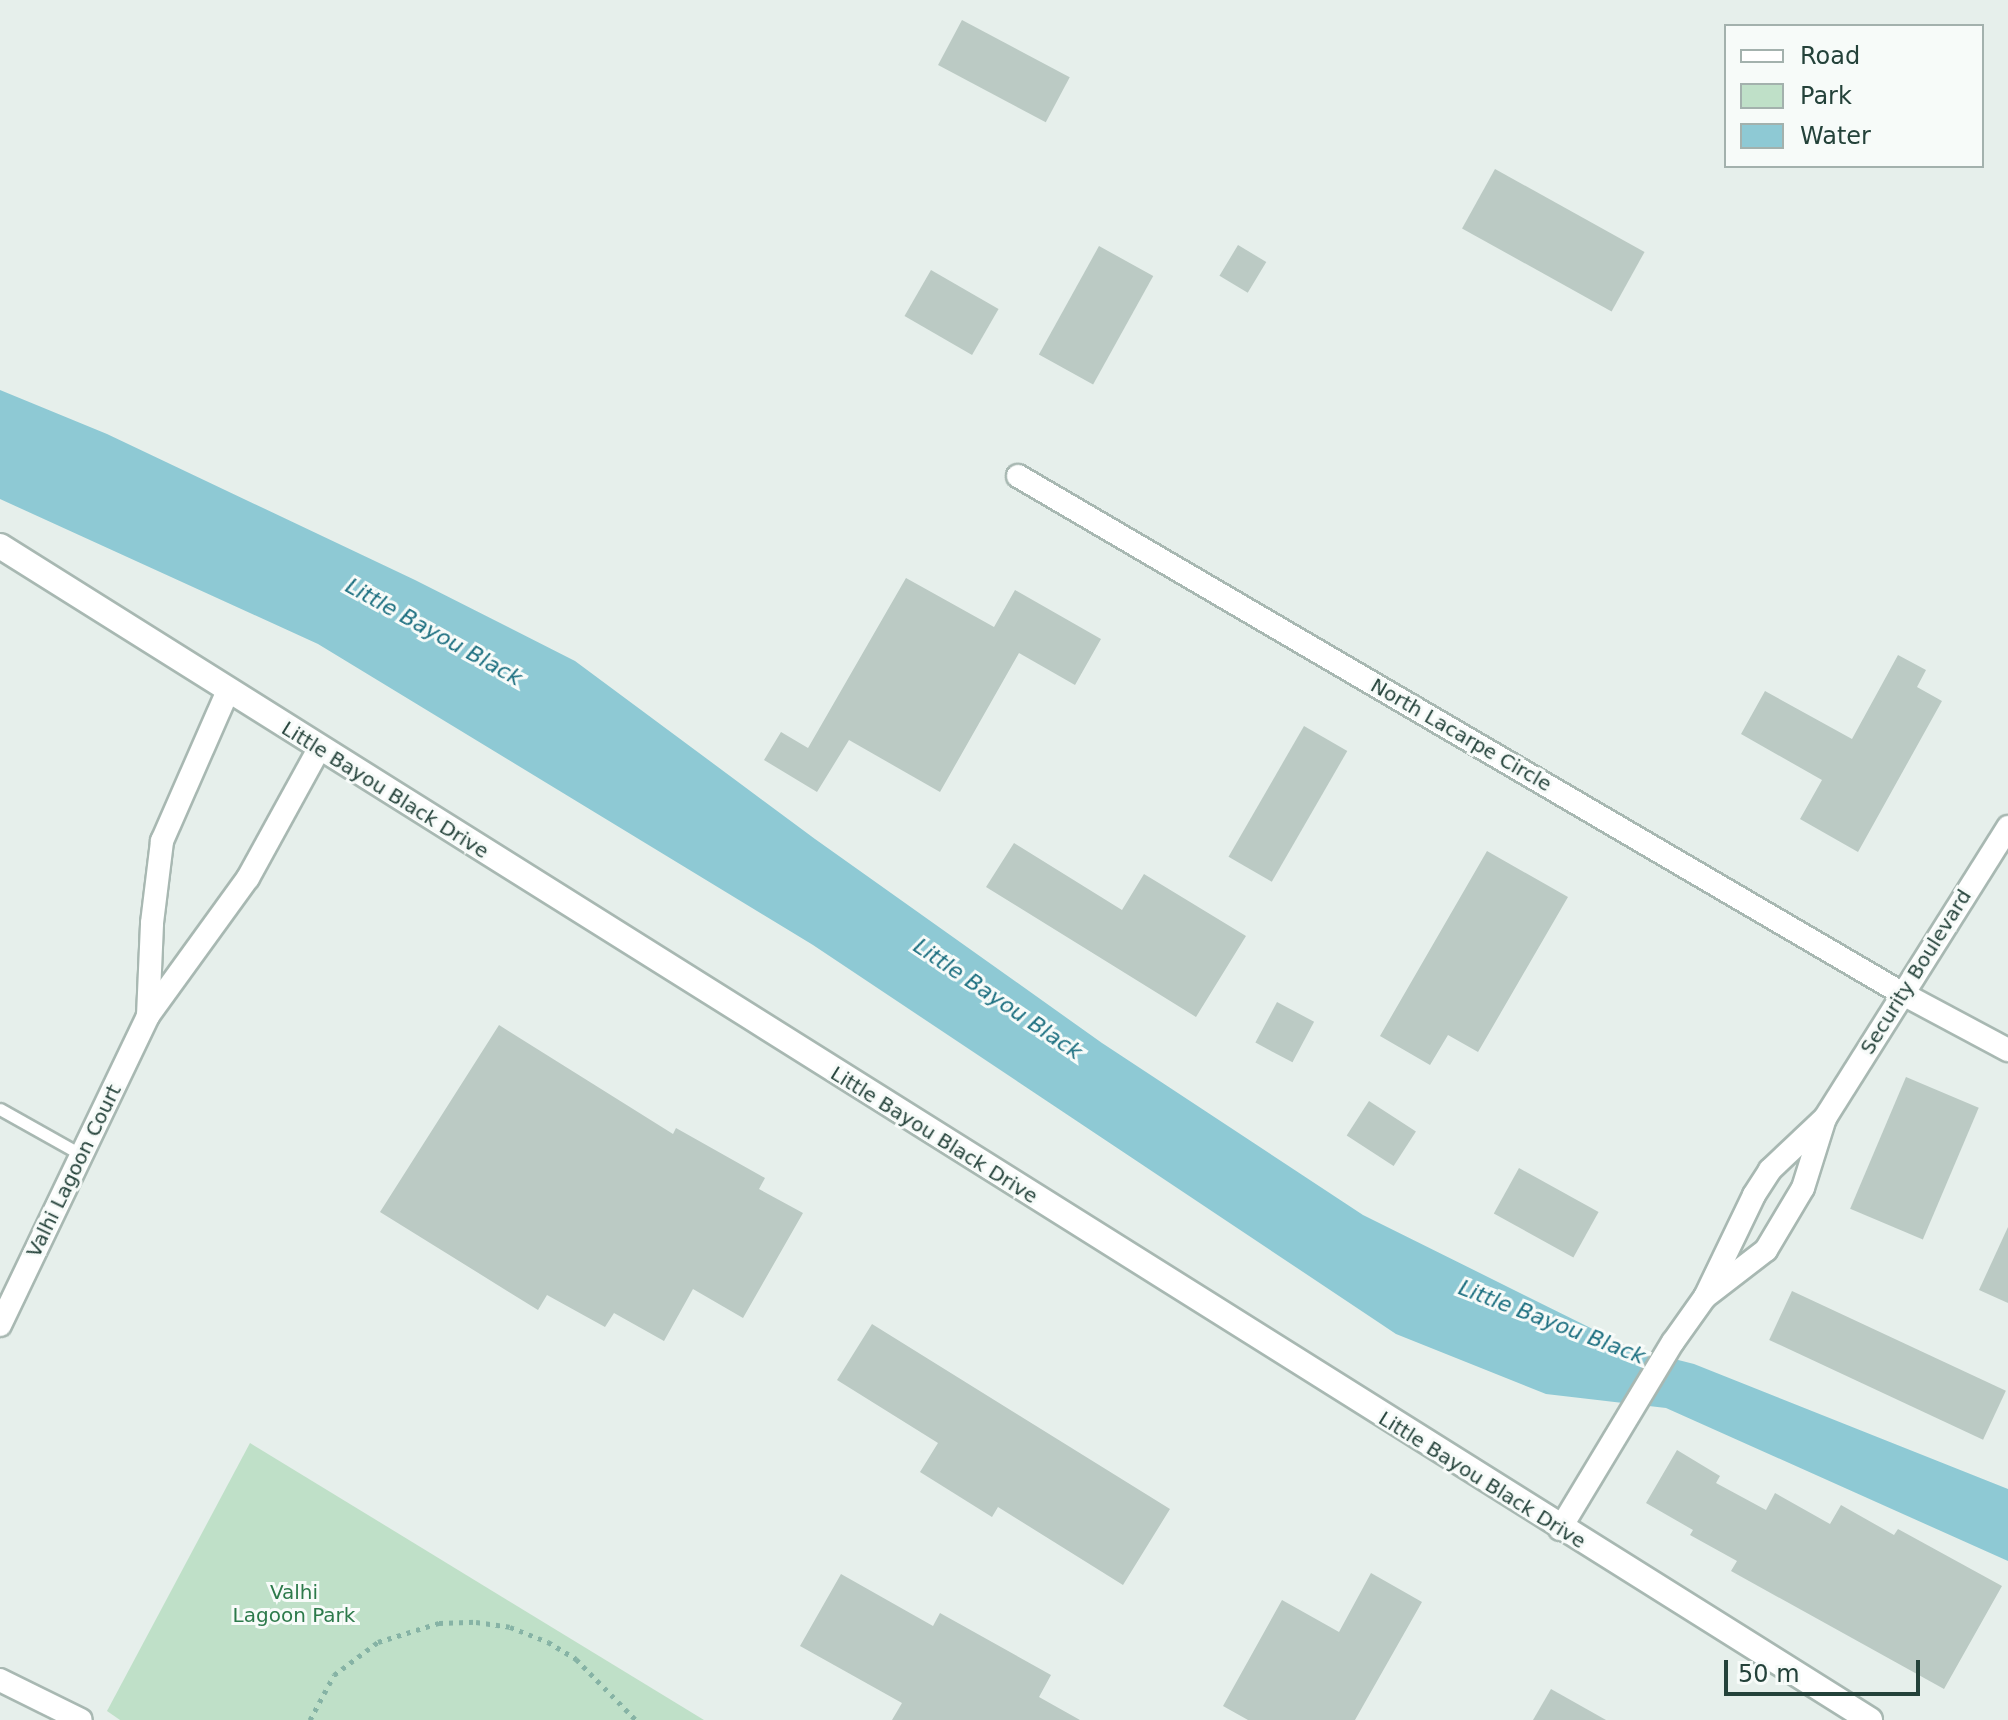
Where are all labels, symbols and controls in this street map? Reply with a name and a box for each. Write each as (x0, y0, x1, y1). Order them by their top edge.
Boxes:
legend (1724, 24, 1984, 168)
text: Road (1800, 42, 1860, 70)
text: Park (1800, 82, 1852, 110)
text: Water (1800, 122, 1871, 150)
water label: Little Bayou Black (341, 573, 527, 691)
street label: North Lacarpe Circle (1366, 673, 1556, 797)
street label: Little Bayou Black Drive (277, 716, 493, 864)
street label: Security Boulevard (1856, 885, 1976, 1059)
water label: Little Bayou Black (909, 933, 1087, 1065)
street label: Little Bayou Black Drive (826, 1061, 1042, 1209)
street label: Valhi Lagoon Court (22, 1081, 126, 1261)
water label: Little Bayou Black (1455, 1274, 1649, 1370)
street label: Little Bayou Black Drive (1374, 1406, 1590, 1554)
park label: Valhi Lagoon Park (233, 1580, 355, 1627)
scale bar (1728, 1644, 1924, 1694)
text: 50 m (1738, 1660, 1800, 1688)

